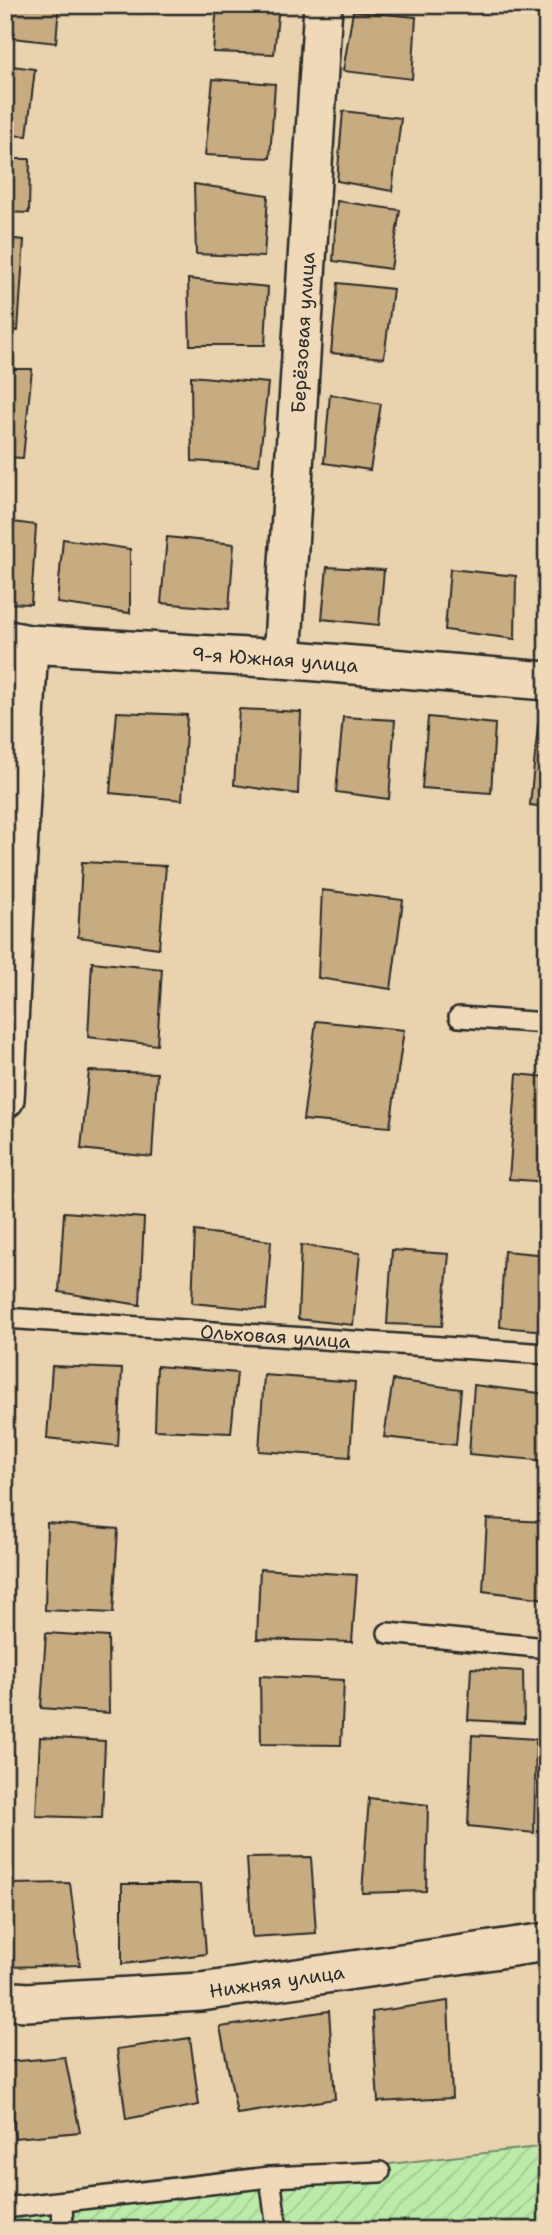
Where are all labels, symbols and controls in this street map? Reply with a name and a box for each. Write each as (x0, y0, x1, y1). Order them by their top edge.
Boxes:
street label: Берёзовая улица (285, 251, 320, 414)
street label: 9-я Южная улица (191, 642, 360, 678)
street label: Ольховая улица (199, 1319, 352, 1354)
street label: Нижняя улица (208, 1959, 346, 2004)

